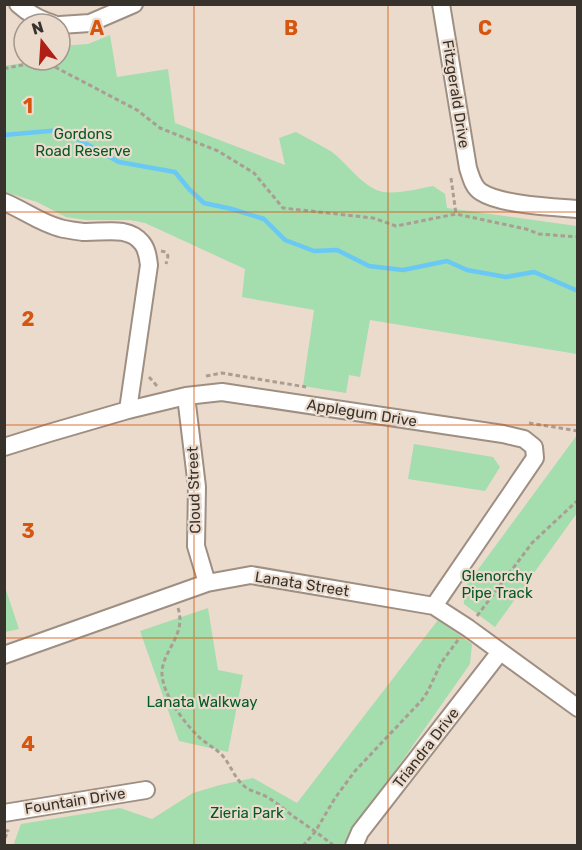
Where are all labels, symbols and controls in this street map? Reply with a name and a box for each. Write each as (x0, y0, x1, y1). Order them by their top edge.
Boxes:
north arrow (12, 12, 72, 72)
text: A (90, 16, 105, 40)
text: B (284, 16, 298, 40)
text: C (478, 16, 492, 40)
text: N (29, 17, 46, 39)
street label: Fitzgerald Drive (439, 39, 473, 149)
text: 1 (23, 94, 33, 118)
park label: Gordons Road Reserve (35, 125, 131, 160)
text: 2 (22, 307, 35, 331)
street label: Applegum Drive (306, 395, 418, 431)
street label: Cloud Street (183, 446, 205, 534)
text: 3 (21, 519, 35, 543)
park label: Glenorchy Pipe Track (461, 567, 533, 602)
street label: Lanata Street (254, 568, 351, 600)
park label: Lanata Walkway (146, 693, 258, 711)
street label: Triandra Drive (389, 704, 463, 792)
text: 4 (21, 732, 35, 756)
street label: Fountain Drive (23, 784, 127, 818)
park label: Zieria Park (210, 804, 284, 822)

